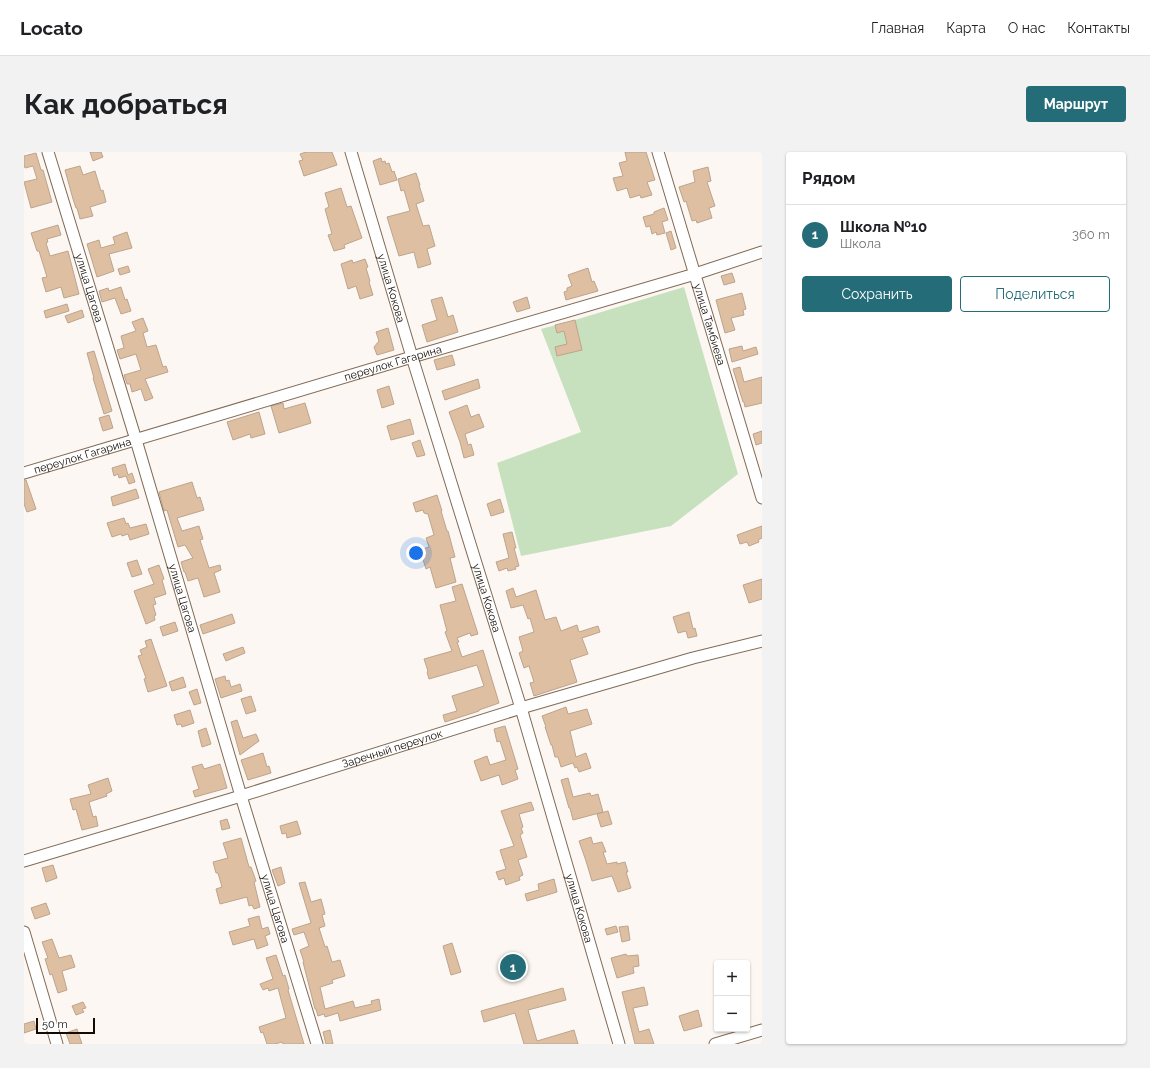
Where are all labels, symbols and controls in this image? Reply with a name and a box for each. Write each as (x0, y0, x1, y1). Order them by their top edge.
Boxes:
text: Locato (20, 17, 83, 39)
text: Главная (871, 20, 924, 36)
text: Карта (946, 20, 986, 36)
text: О нас (1008, 20, 1045, 36)
text: Контакты (1067, 20, 1130, 36)
button: Маршрут (1026, 86, 1126, 122)
text: Как добраться (24, 88, 228, 121)
text: Рядом (802, 168, 855, 188)
text: Школа №10 (840, 218, 927, 236)
text: 1 (812, 227, 818, 242)
text: 360 m (1072, 227, 1110, 242)
text: Школа (840, 236, 881, 251)
street label: улица Цагова (73, 252, 106, 324)
street label: улица Кокова (375, 252, 408, 324)
button: Сохранить (802, 276, 952, 312)
button: Поделиться (960, 276, 1110, 312)
street label: улица Тамбиева (691, 282, 728, 367)
street label: переулок Гагарина (343, 342, 443, 383)
street label: переулок Гагарина (32, 435, 133, 476)
your location (406, 543, 426, 563)
street label: улица Цагова (166, 562, 199, 634)
street label: улица Кокова (470, 562, 504, 634)
street label: Заречный переулок (340, 727, 444, 770)
street label: улица Кокова (563, 872, 596, 944)
street label: улица Цагова (259, 873, 292, 944)
pin: 1 (500, 952, 526, 982)
map controls (714, 960, 750, 1032)
button: + (714, 960, 750, 996)
button: − (714, 996, 750, 1032)
scale bar (36, 1016, 95, 1035)
text: 50 m (42, 1018, 68, 1031)

